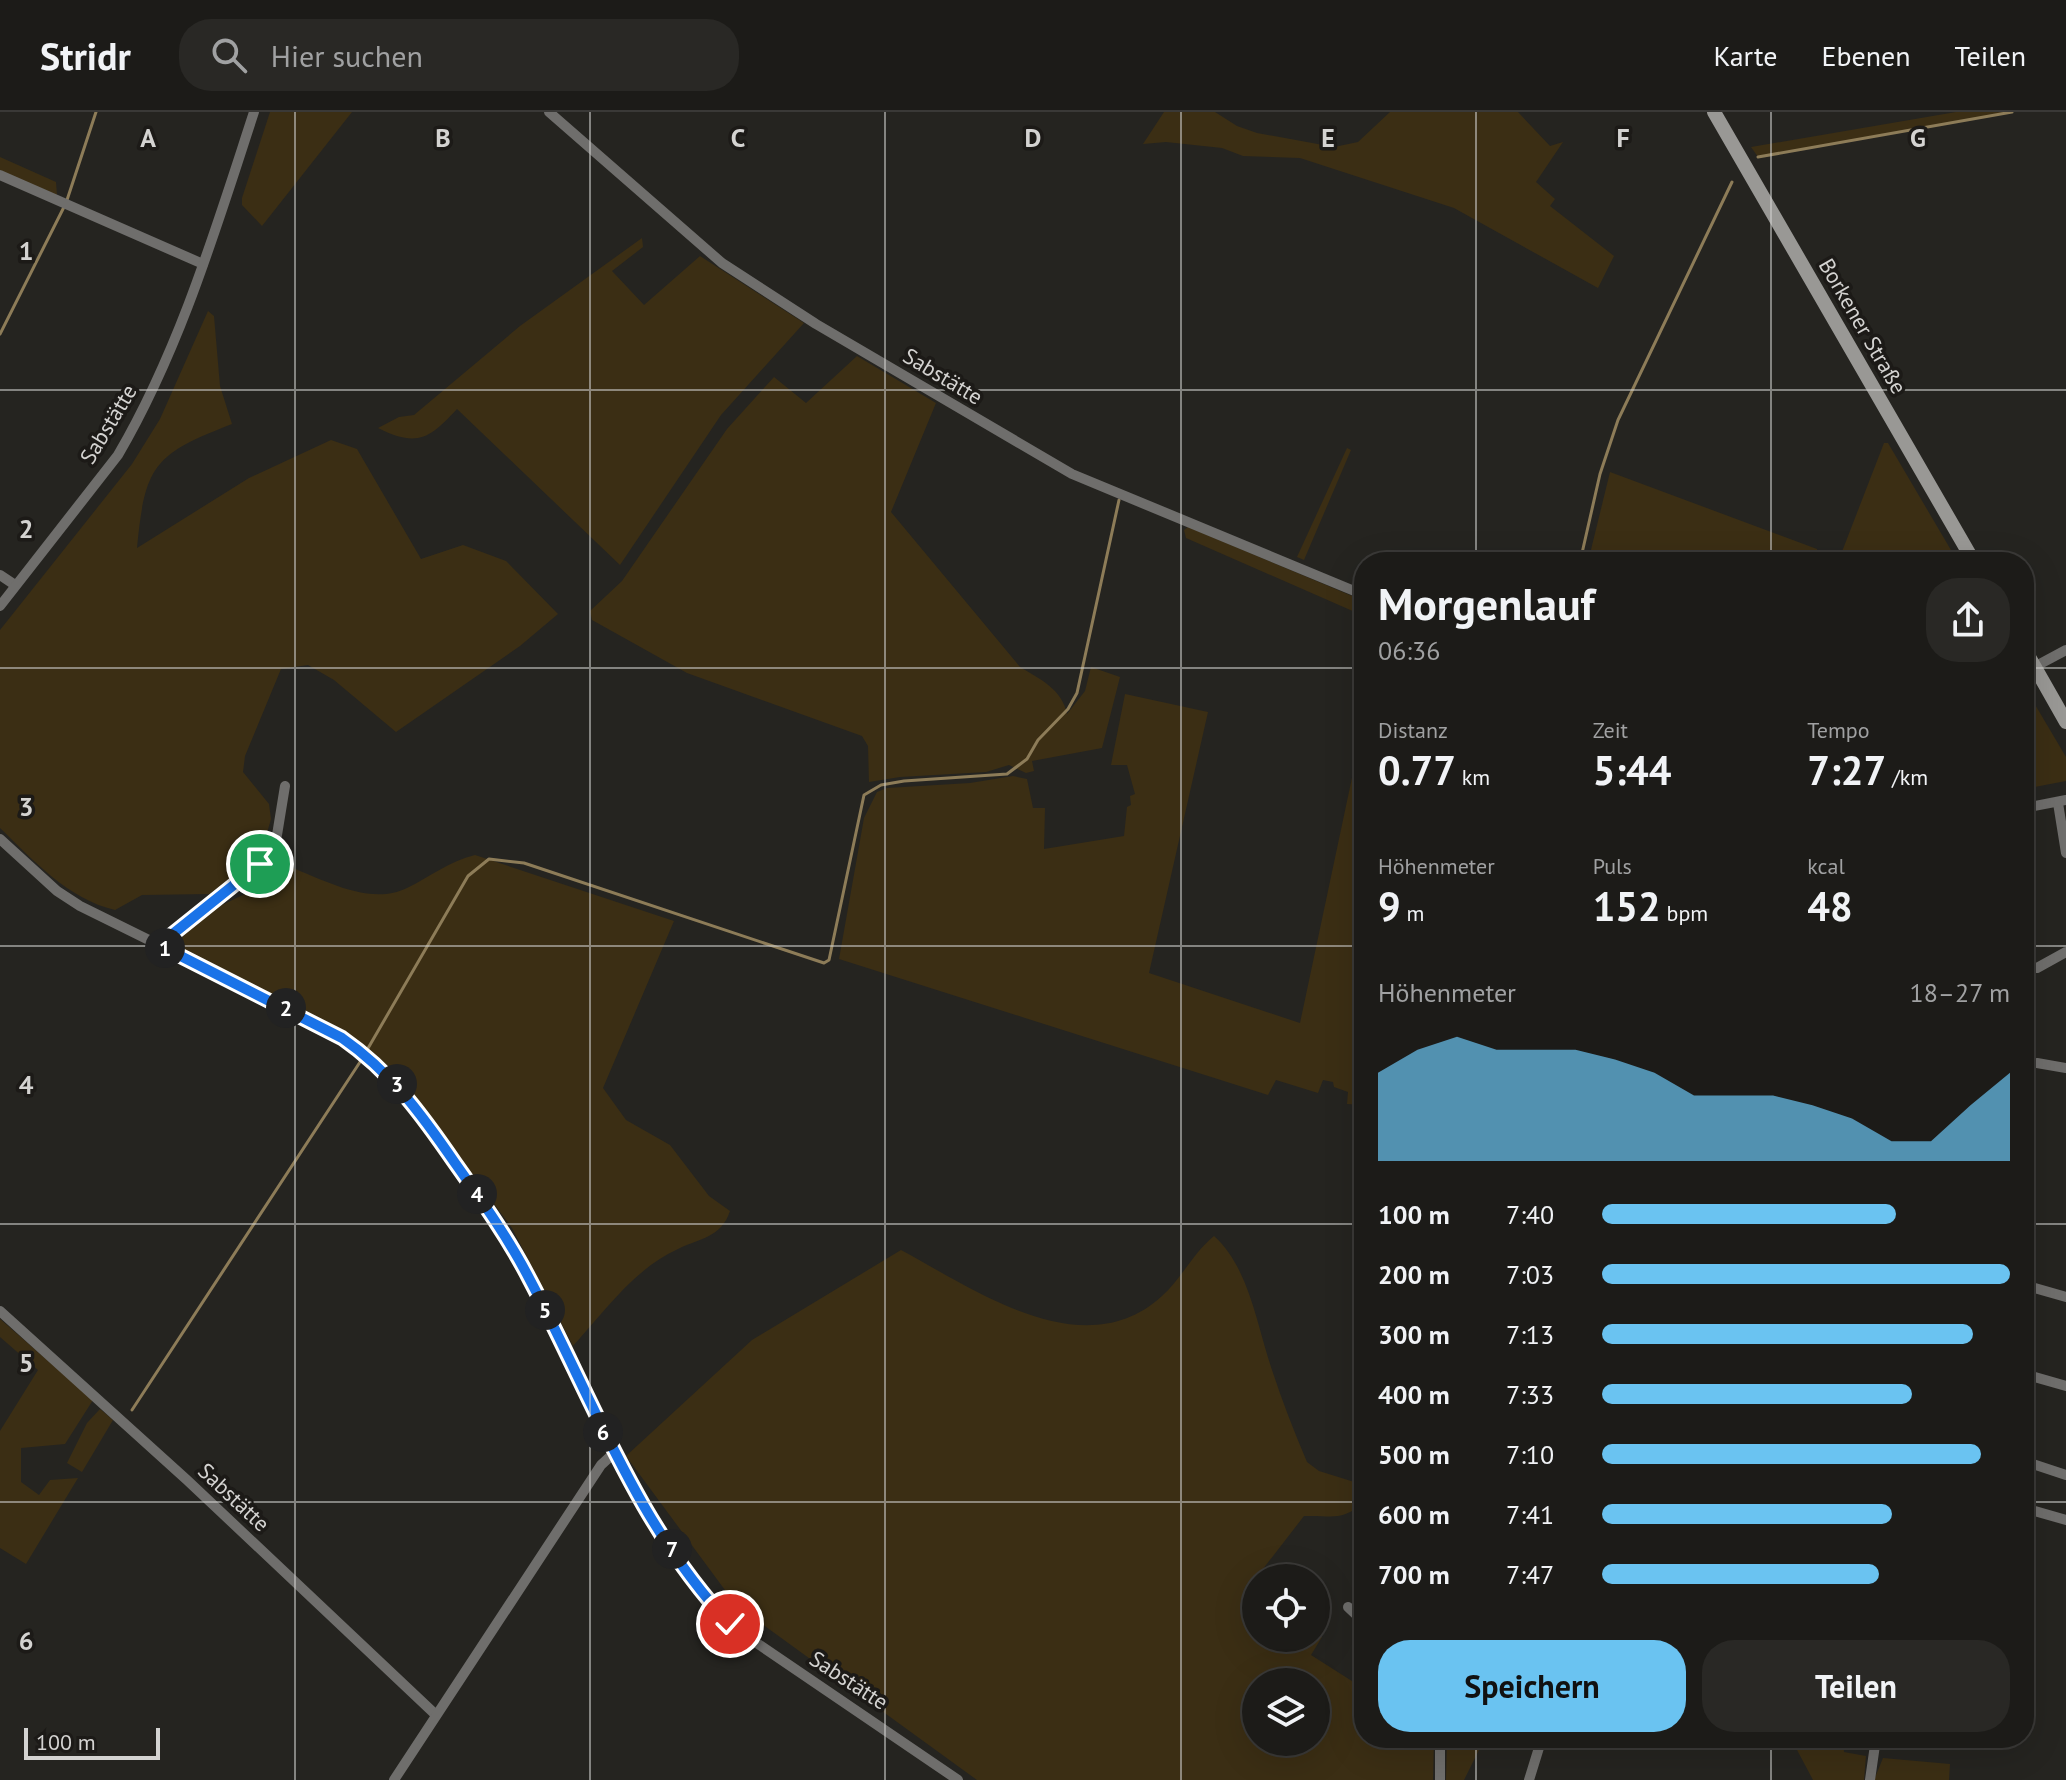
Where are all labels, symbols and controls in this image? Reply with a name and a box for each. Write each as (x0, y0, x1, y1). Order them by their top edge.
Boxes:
search box (179, 19, 739, 91)
text: Stridr (40, 31, 131, 80)
icon: search (207, 33, 251, 77)
text: Hier suchen (271, 36, 423, 75)
text: Karte (1713, 37, 1777, 74)
text: Ebenen (1821, 37, 1911, 74)
text: Teilen (1955, 37, 2026, 74)
text: A (140, 121, 156, 154)
text: B (435, 121, 451, 154)
text: C (731, 121, 745, 154)
text: D (1025, 121, 1041, 154)
text: E (1321, 121, 1335, 154)
text: F (1616, 121, 1630, 154)
text: G (1910, 121, 1926, 154)
text: 1 (19, 234, 33, 267)
street label: Borkener Straße (1813, 253, 1913, 399)
street label: Sabstätte (898, 341, 988, 411)
street label: Sabstätte (73, 379, 143, 469)
text: 2 (19, 512, 33, 545)
text: Morgenlauf (1378, 575, 1595, 632)
button: share (1926, 578, 2010, 662)
text: 06:36 (1378, 634, 1440, 667)
text: Distanz (1378, 716, 1448, 744)
text: Zeit (1593, 716, 1628, 744)
text: Tempo (1807, 716, 1869, 744)
text: 0.77 (1378, 744, 1456, 796)
text: 5:44 (1593, 744, 1671, 796)
text: 7:27 (1807, 744, 1886, 796)
text: km (1456, 763, 1490, 791)
text: /km (1886, 763, 1928, 791)
text: 3 (19, 790, 33, 823)
pin (226, 830, 294, 898)
icon: arrive (238, 842, 282, 886)
text: Höhenmeter (1378, 852, 1495, 880)
text: Puls (1593, 852, 1632, 880)
text: kcal (1807, 852, 1845, 880)
text: 9 (1378, 880, 1401, 932)
text: 152 (1593, 880, 1661, 932)
text: 48 (1807, 880, 1853, 932)
text: m (1401, 899, 1424, 927)
text: bpm (1661, 899, 1708, 927)
pin: 1 (145, 928, 185, 968)
text: 1 (159, 934, 171, 962)
text: Höhenmeter (1378, 976, 1516, 1009)
text: 18–27 m (1910, 976, 2010, 1009)
pin: 2 (266, 988, 306, 1028)
text: 2 (280, 994, 292, 1022)
pin: 3 (377, 1064, 417, 1104)
text: 4 (19, 1068, 34, 1101)
text: 3 (391, 1070, 403, 1098)
pin: 4 (457, 1174, 497, 1214)
text: 4 (471, 1180, 483, 1208)
text: 100 m (1378, 1198, 1450, 1231)
text: 7:40 (1506, 1198, 1554, 1231)
text: 200 m (1378, 1258, 1450, 1291)
text: 7:03 (1506, 1258, 1554, 1291)
pin: 5 (525, 1290, 565, 1330)
text: 5 (539, 1296, 551, 1324)
text: 300 m (1378, 1318, 1450, 1351)
text: 7:13 (1506, 1318, 1554, 1351)
text: 5 (19, 1346, 33, 1379)
text: 400 m (1378, 1378, 1450, 1411)
text: 7:33 (1506, 1378, 1554, 1411)
pin: 6 (583, 1412, 623, 1452)
text: 6 (597, 1418, 609, 1446)
text: 500 m (1378, 1438, 1450, 1471)
text: 7:10 (1506, 1438, 1554, 1471)
street label: Sabstätte (192, 1457, 276, 1537)
text: 600 m (1378, 1498, 1450, 1531)
text: 7:41 (1506, 1498, 1554, 1531)
pin: 7 (652, 1529, 692, 1569)
text: 7 (666, 1535, 678, 1563)
text: 700 m (1378, 1558, 1450, 1591)
text: 7:47 (1506, 1558, 1554, 1591)
map controls (1242, 1564, 1330, 1756)
button: locate (1242, 1564, 1330, 1652)
pin (696, 1590, 764, 1658)
icon: check (708, 1602, 752, 1646)
text: 6 (19, 1624, 33, 1657)
button: Speichern (1378, 1640, 1686, 1732)
button: Teilen (1702, 1640, 2010, 1732)
street label: Sabstätte (804, 1644, 894, 1716)
button: layers (1242, 1668, 1330, 1756)
scale bar (24, 1724, 160, 1760)
text: 100 m (36, 1728, 96, 1756)

